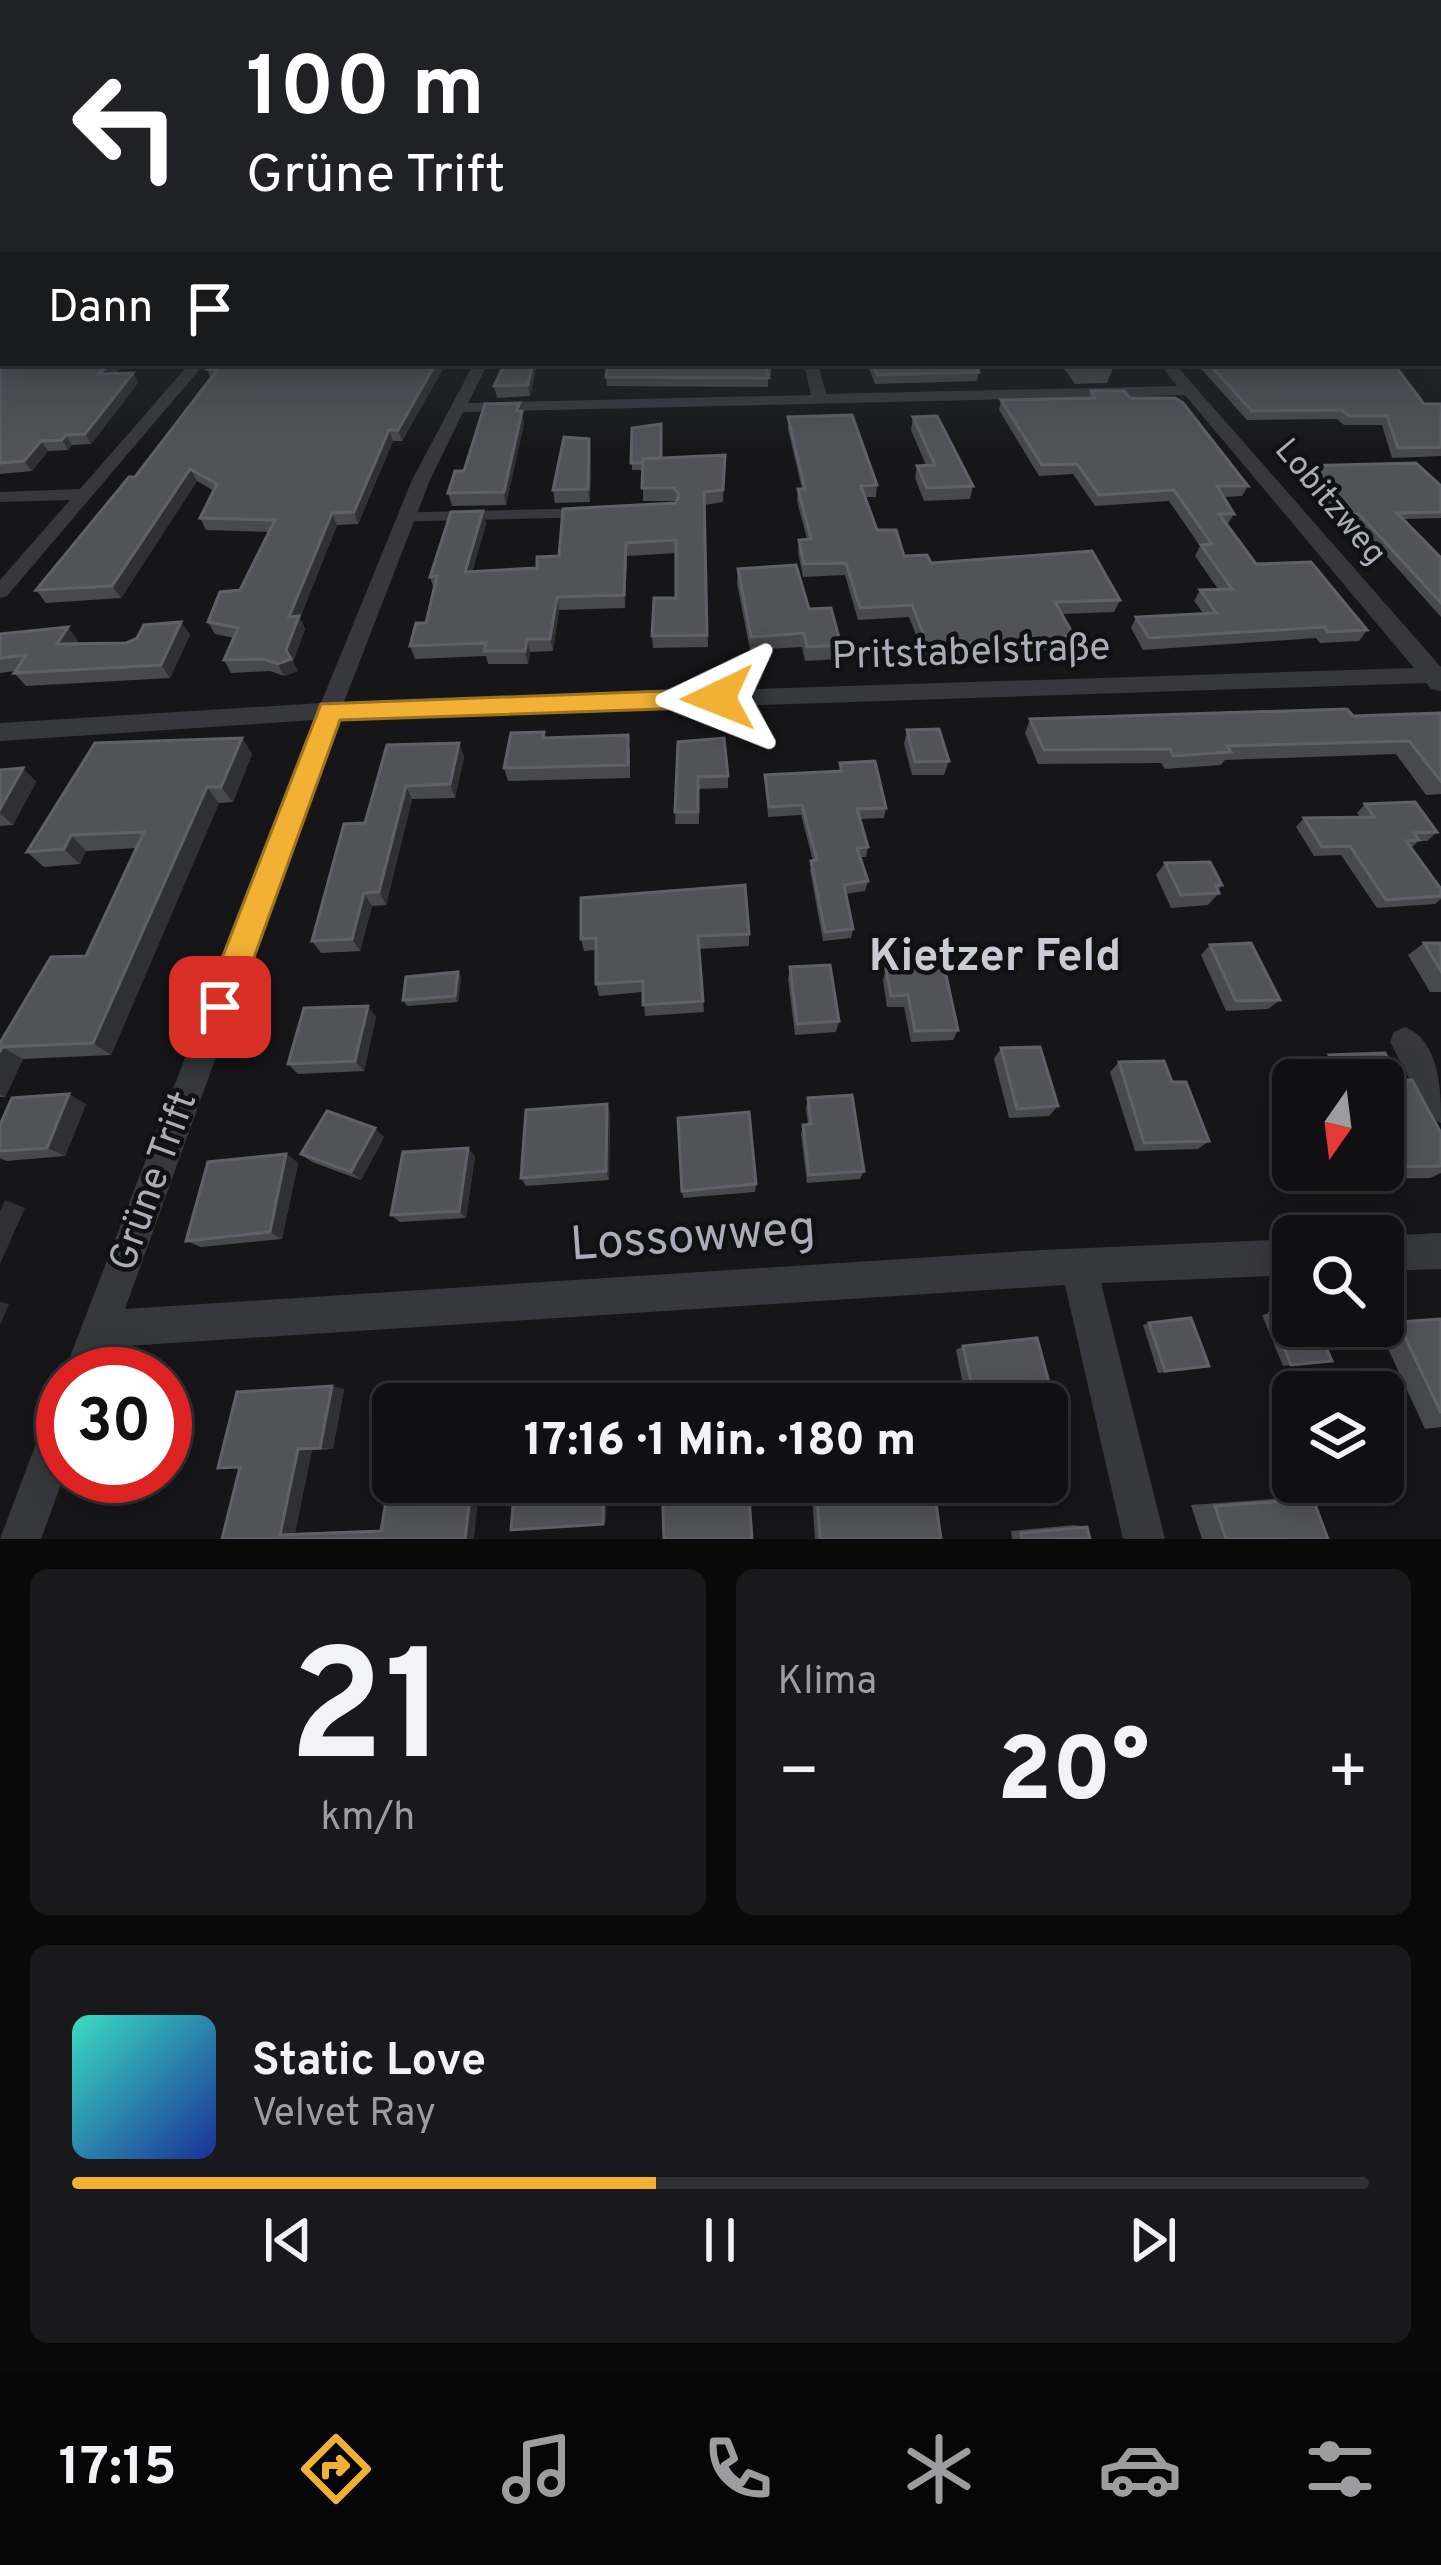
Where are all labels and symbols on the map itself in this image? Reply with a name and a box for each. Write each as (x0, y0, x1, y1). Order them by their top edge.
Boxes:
street label: Lobitzweg (1264, 431, 1394, 575)
street label: Pritstabelstraße (831, 625, 1111, 683)
position arrow (655, 635, 781, 761)
district label: Kietzer Feld (869, 930, 1121, 987)
pin (169, 956, 271, 1058)
north arrow (1272, 1059, 1404, 1191)
street label: Grüne Trift (100, 1086, 210, 1278)
street label: Lossowweg (568, 1200, 818, 1278)
speed limit sign: 30 (36, 1347, 192, 1503)

